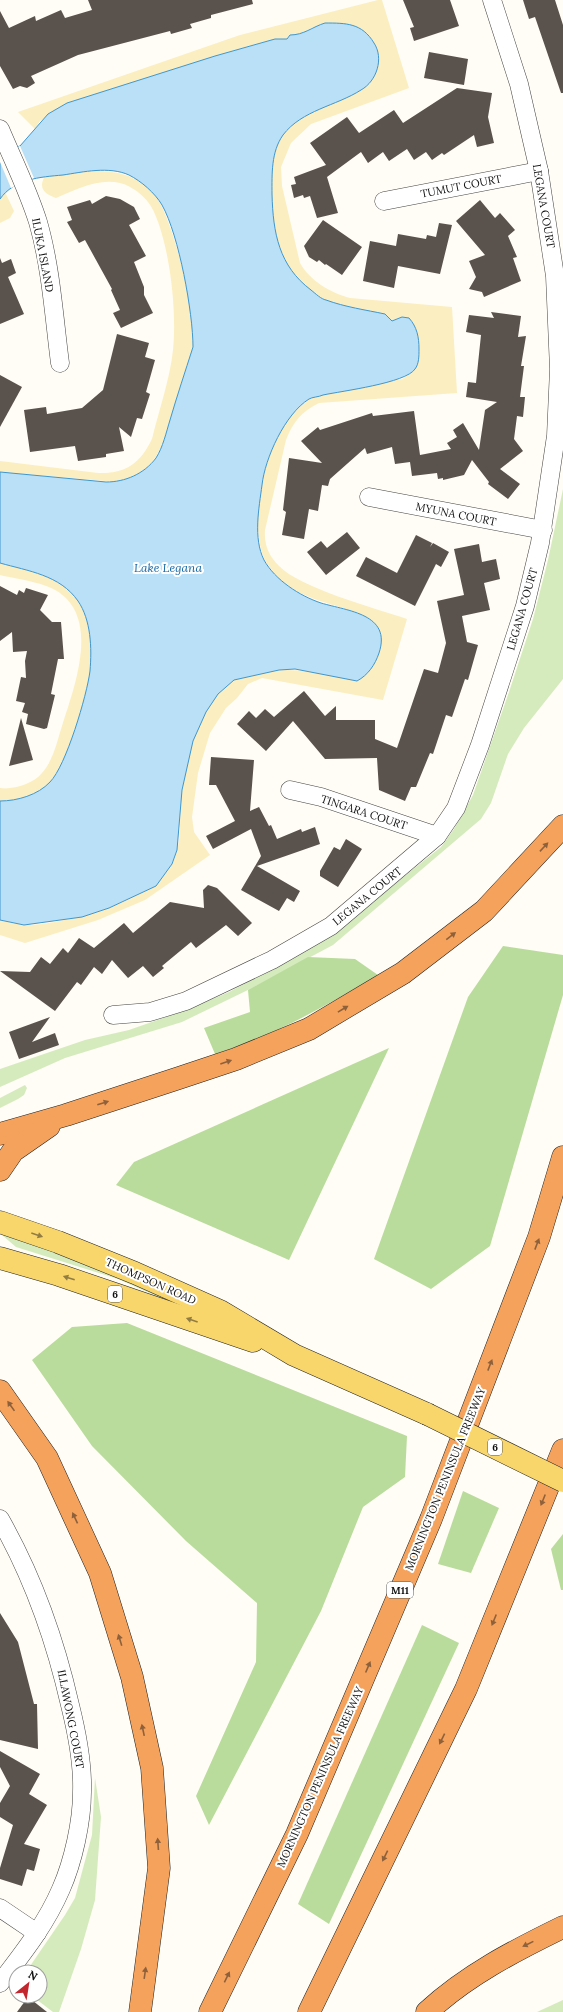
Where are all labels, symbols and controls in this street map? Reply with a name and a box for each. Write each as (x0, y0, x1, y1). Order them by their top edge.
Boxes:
street label: LEGANA COURT (530, 163, 558, 249)
street label: TUMUT COURT (419, 171, 503, 201)
street label: ILUKA ISLAND (29, 217, 57, 293)
street label: MYUNA COURT (414, 499, 498, 529)
water label: Lake Legana (134, 560, 202, 575)
street label: LEGANA COURT (504, 566, 540, 652)
street label: TINGARA COURT (319, 791, 409, 833)
one-way arrow (539, 842, 549, 852)
street label: LEGANA COURT (329, 864, 405, 928)
one-way arrow (445, 932, 456, 941)
one-way arrow (337, 1005, 349, 1012)
one-way arrow (221, 1059, 233, 1065)
one-way arrow (98, 1100, 110, 1106)
one-way arrow (31, 1232, 43, 1238)
one-way arrow (534, 1237, 540, 1249)
street label: THOMPSON ROAD (104, 1255, 198, 1307)
one-way arrow (63, 1275, 75, 1281)
road number: 6 (108, 1286, 122, 1302)
one-way arrow (186, 1317, 198, 1323)
one-way arrow (487, 1359, 493, 1371)
street label: MORNINGTON PENINSULA FREEWAY (402, 1384, 489, 1573)
one-way arrow (7, 1401, 15, 1411)
road number: 6 (488, 1439, 502, 1455)
one-way arrow (540, 1494, 546, 1505)
one-way arrow (72, 1512, 78, 1524)
road number: M11 (387, 1582, 413, 1598)
one-way arrow (491, 1614, 497, 1625)
one-way arrow (117, 1633, 123, 1645)
one-way arrow (365, 1661, 371, 1673)
street label: ILLAWONG COURT (55, 1668, 87, 1770)
street label: MORNINGTON PENINSULA FREEWAY (274, 1683, 367, 1870)
one-way arrow (140, 1724, 146, 1736)
one-way arrow (439, 1733, 445, 1745)
one-way arrow (154, 1838, 161, 1850)
one-way arrow (382, 1850, 388, 1862)
one-way arrow (522, 1941, 534, 1947)
north arrow (8, 1964, 48, 2004)
text: N (26, 1967, 41, 1984)
one-way arrow (142, 1967, 149, 1979)
one-way arrow (224, 1971, 230, 1983)

